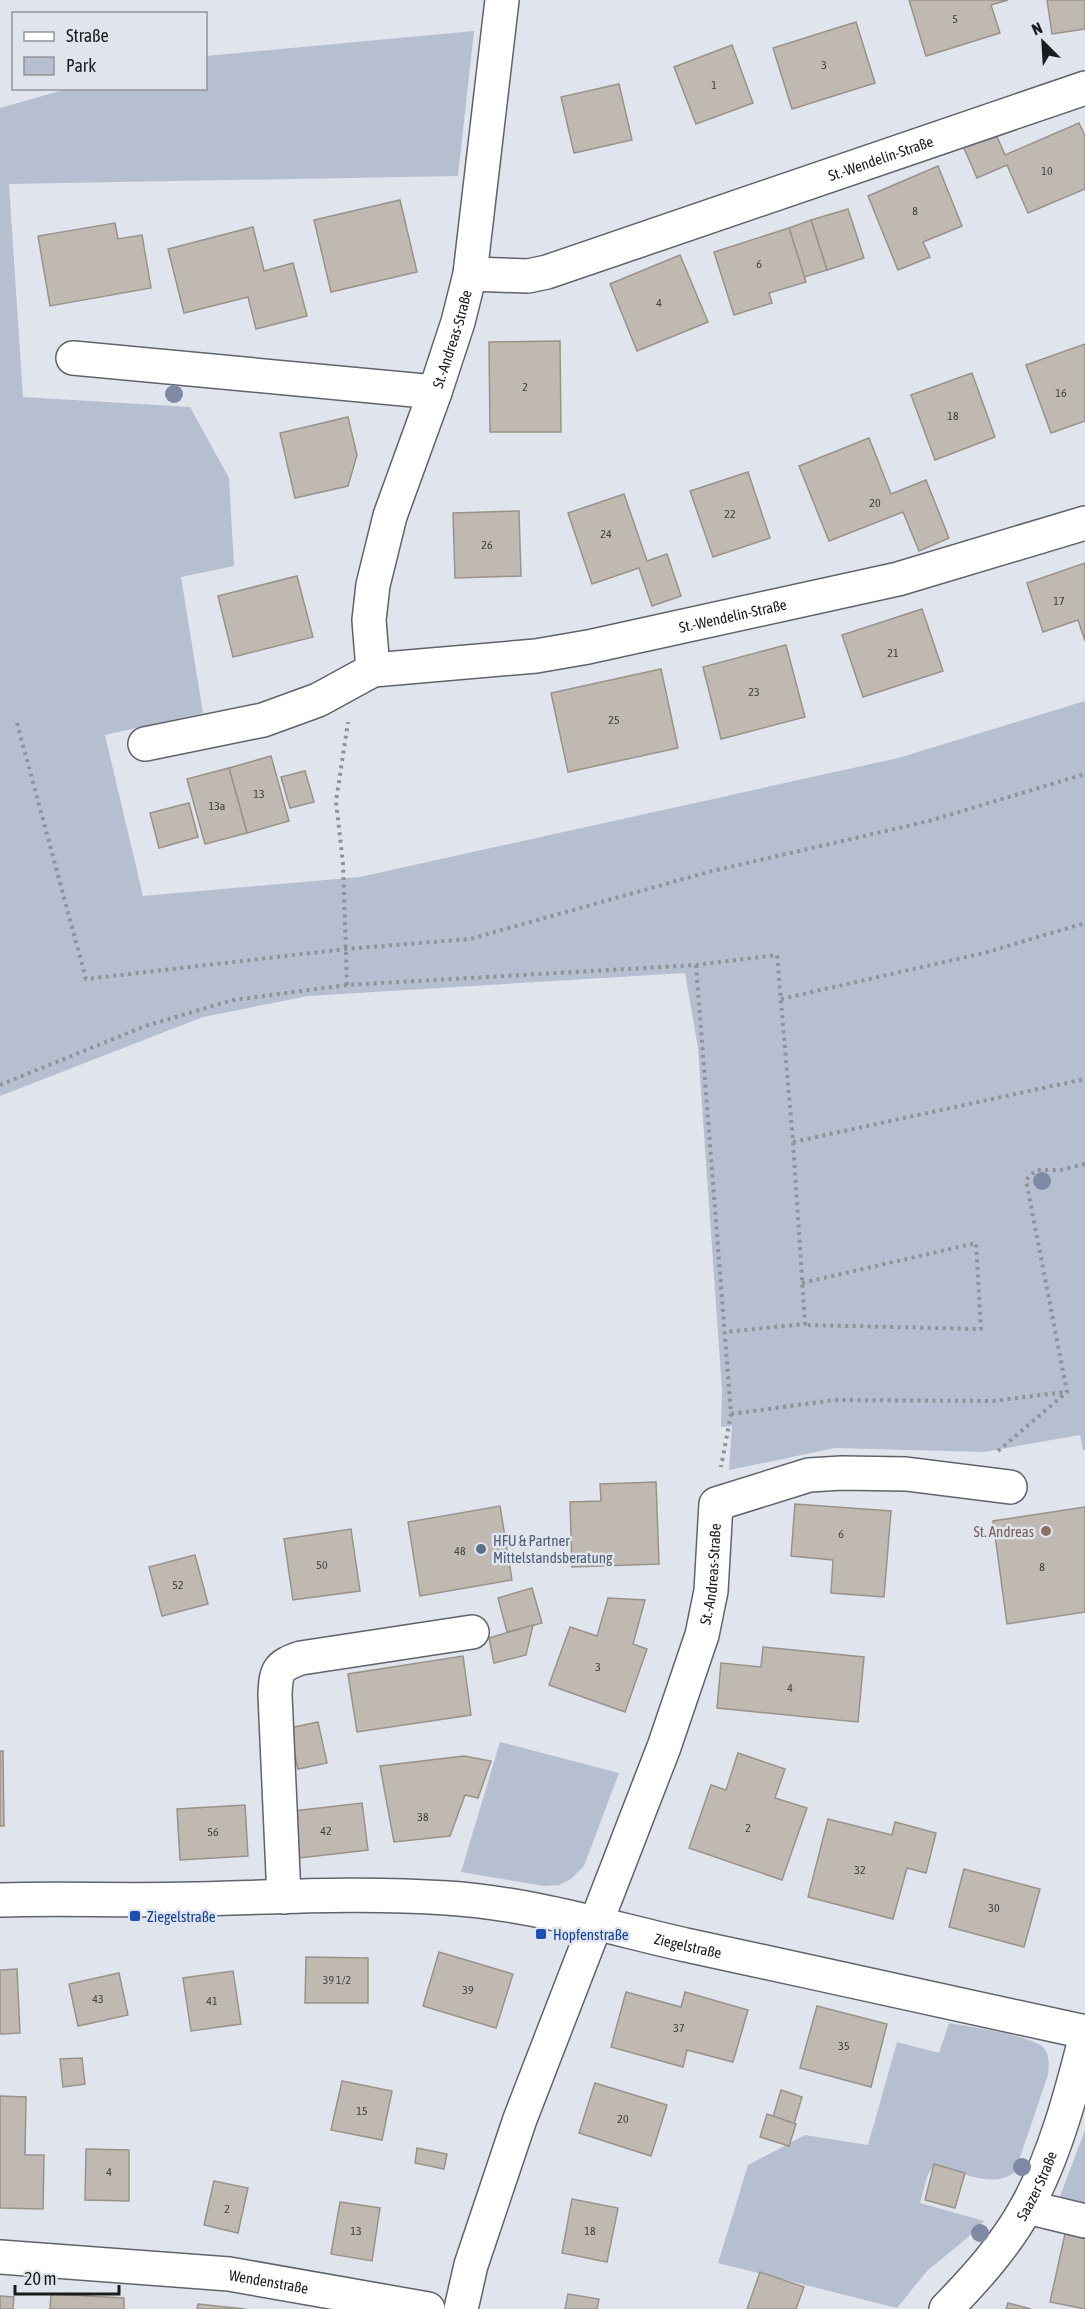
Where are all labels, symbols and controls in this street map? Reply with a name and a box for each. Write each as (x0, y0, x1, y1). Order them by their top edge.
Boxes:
legend (12, 12, 207, 90)
house number: 5 (952, 12, 958, 26)
north arrow (1013, 12, 1073, 72)
text: N (1029, 18, 1045, 38)
text: Straße (66, 25, 109, 46)
text: Park (66, 55, 96, 76)
house number: 3 (821, 58, 827, 72)
house number: 1 (711, 78, 717, 92)
street label: St.-Wendelin-Straße (826, 132, 935, 184)
house number: 10 (1041, 164, 1053, 178)
house number: 8 (912, 204, 918, 218)
house number: 6 (756, 257, 762, 271)
street label: St.-Andreas-Straße (428, 288, 474, 390)
house number: 4 (656, 296, 662, 310)
house number: 2 (522, 380, 528, 394)
house number: 16 (1055, 386, 1067, 400)
house number: 18 (947, 409, 959, 423)
house number: 20 (869, 496, 881, 510)
house number: 22 (724, 507, 736, 521)
house number: 24 (600, 527, 612, 541)
house number: 26 (481, 538, 493, 552)
house number: 17 (1053, 594, 1065, 608)
street label: St.-Wendelin-Straße (677, 595, 788, 635)
house number: 21 (887, 646, 899, 660)
house number: 23 (748, 685, 760, 699)
house number: 25 (608, 713, 620, 727)
house number: 13 (253, 787, 265, 801)
house number: 13a (209, 799, 225, 813)
street label: St.-Andreas-Straße (696, 1523, 723, 1626)
place label: St. Andreas (973, 1523, 1034, 1540)
marker: St. Andreas (1039, 1524, 1053, 1538)
house number: 6 (838, 1527, 844, 1541)
place label: HFU & Partner Mittelstandsberatung (493, 1532, 613, 1566)
marker: HFU & Partner Mittelstandsberatung (474, 1542, 488, 1556)
house number: 48 (454, 1544, 466, 1558)
house number: 50 (316, 1558, 328, 1572)
house number: 8 (1039, 1560, 1045, 1574)
house number: 52 (172, 1578, 184, 1592)
house number: 3 (595, 1660, 601, 1674)
house number: 4 (787, 1681, 793, 1695)
house number: 38 (417, 1810, 429, 1824)
house number: 2 (745, 1821, 751, 1835)
house number: 42 (320, 1824, 332, 1838)
house number: 56 (207, 1825, 219, 1839)
house number: 32 (854, 1863, 866, 1877)
house number: 30 (988, 1901, 1000, 1915)
place label: Ziegelstraße (147, 1908, 216, 1925)
marker: Ziegelstraße (128, 1909, 142, 1923)
place label: Hopfenstraße (553, 1926, 629, 1943)
marker: Hopfenstraße (534, 1927, 548, 1941)
street label: Ziegelstraße (653, 1929, 723, 1961)
house number: 39 1/2 (323, 1973, 351, 1987)
house number: 39 (462, 1983, 474, 1997)
house number: 43 (92, 1992, 104, 2006)
house number: 41 (206, 1994, 218, 2008)
house number: 37 (673, 2021, 685, 2035)
house number: 35 (838, 2039, 850, 2053)
house number: 15 (356, 2104, 368, 2118)
house number: 20 (617, 2112, 629, 2126)
street label: Saazer Straße (1012, 2148, 1060, 2223)
house number: 4 (106, 2165, 112, 2179)
house number: 2 (224, 2202, 230, 2216)
house number: 13 (350, 2224, 362, 2238)
house number: 18 (584, 2224, 596, 2238)
scale bar (15, 2258, 118, 2296)
street label: Wendenstraße (228, 2266, 310, 2296)
text: 20 m (24, 2268, 56, 2289)

